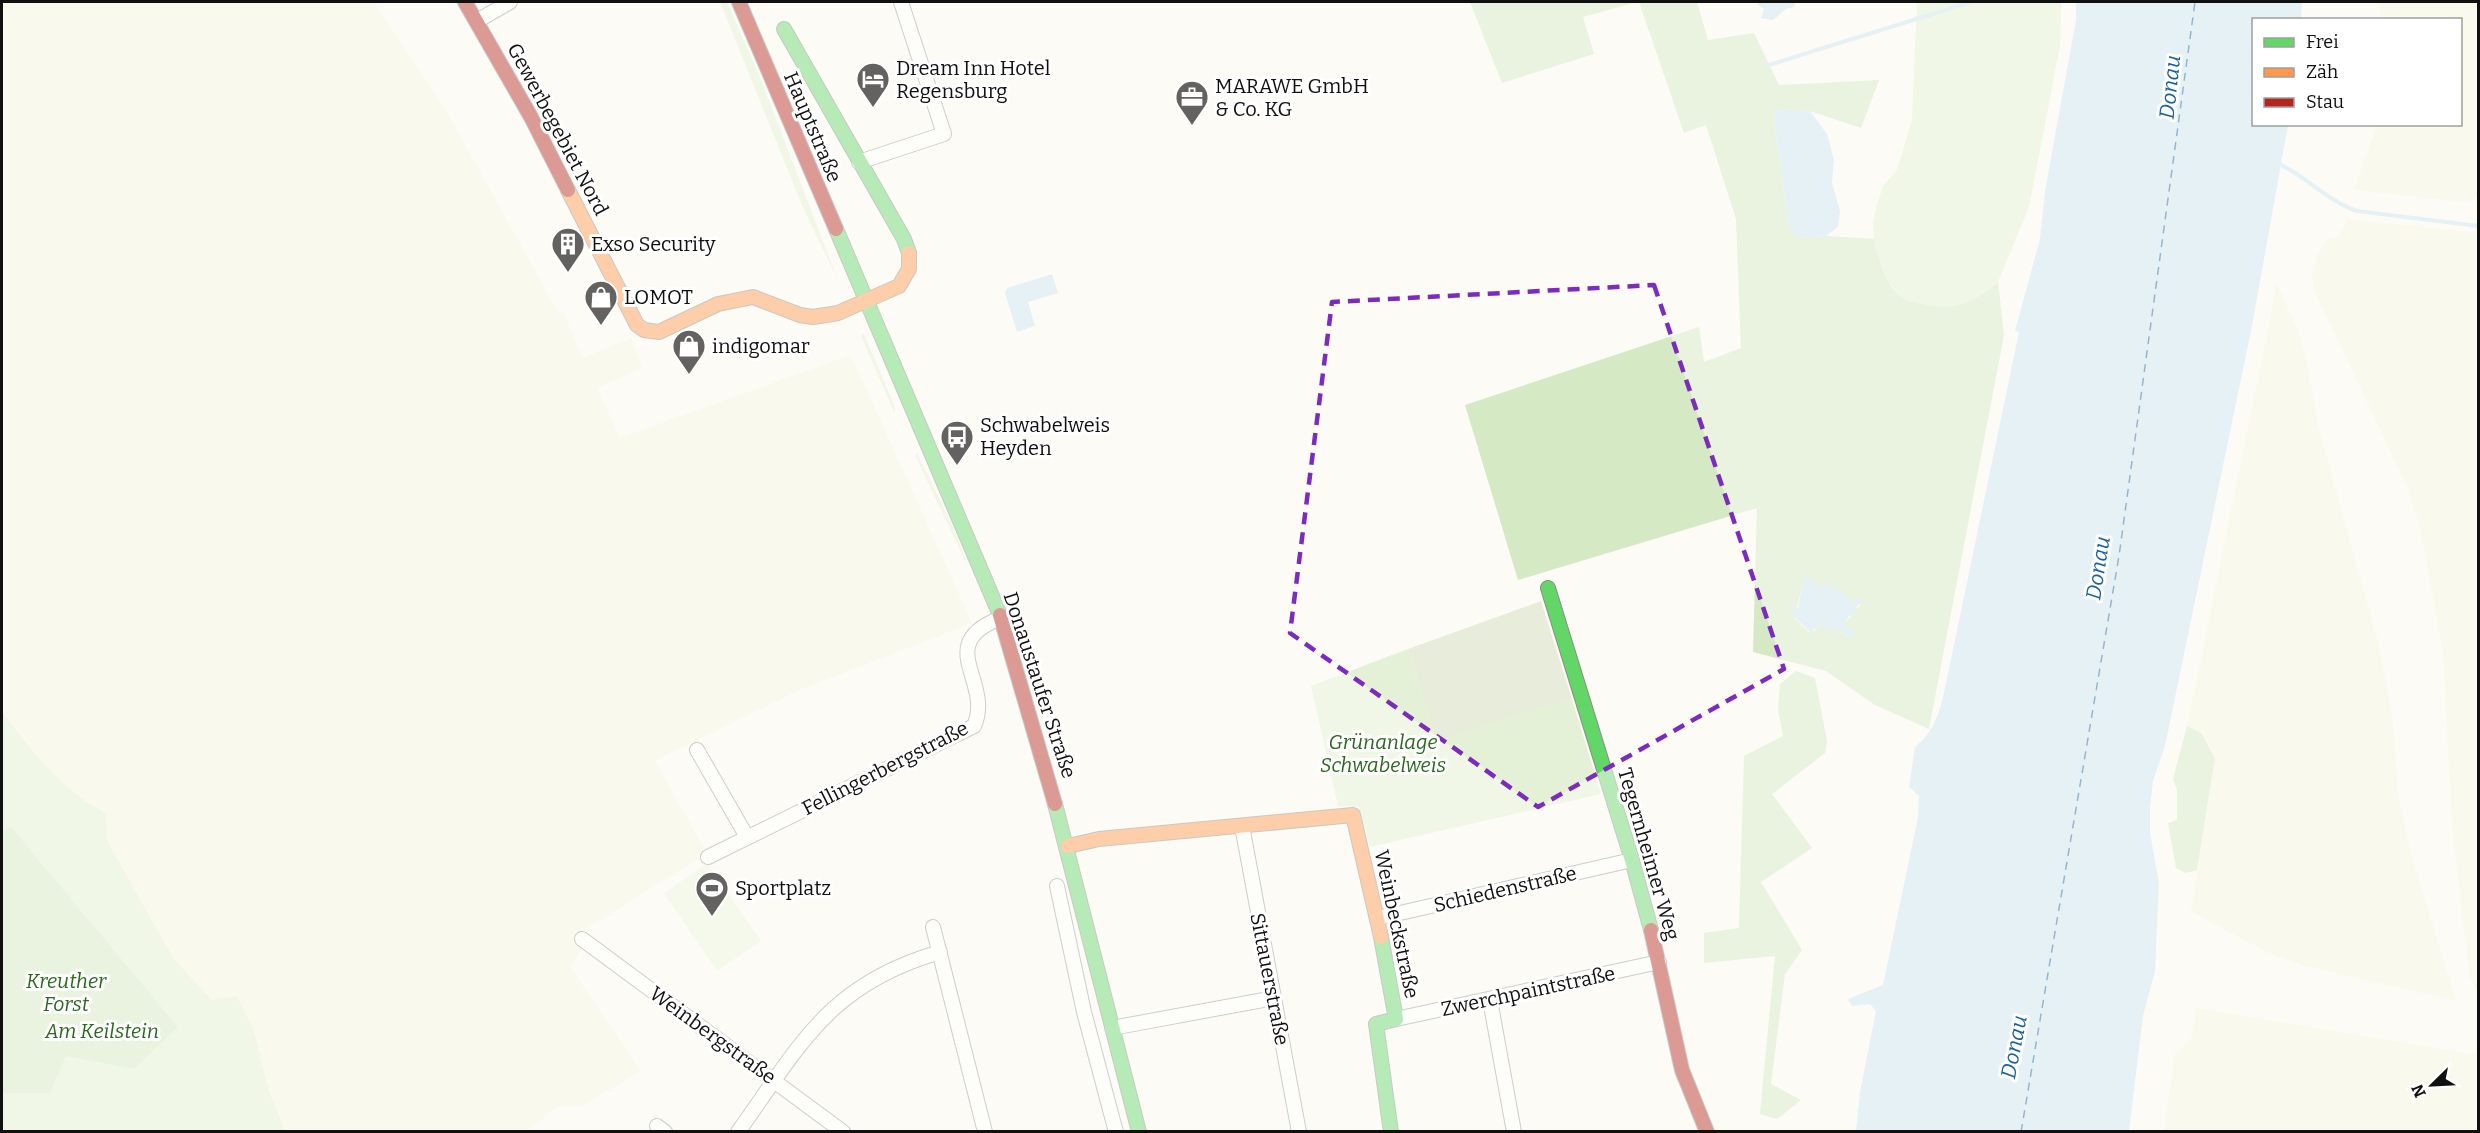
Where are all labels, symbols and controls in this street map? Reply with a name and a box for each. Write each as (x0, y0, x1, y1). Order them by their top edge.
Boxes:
legend (2252, 18, 2462, 126)
text: Frei (2306, 31, 2339, 53)
street label: Gewerbegebiet Nord (502, 39, 614, 219)
water label: Donau (2154, 54, 2186, 120)
place label: Dream Inn Hotel Regensburg (896, 56, 1051, 103)
hotel icon: Dream Inn Hotel Regensburg (855, 61, 891, 108)
text: Zäh (2306, 61, 2338, 83)
street label: Hauptstraße (779, 68, 847, 186)
place label: MARAWE GmbH & Co. KG (1215, 74, 1369, 121)
office icon: MARAWE GmbH & Co. KG (1174, 79, 1210, 126)
text: Stau (2306, 91, 2344, 113)
building icon: Exso Security (550, 226, 586, 273)
place label: Exso Security (591, 232, 716, 256)
shop icon: LOMOT (583, 279, 619, 326)
place label: LOMOT (624, 285, 693, 309)
shop icon: indigomar (671, 328, 707, 375)
place label: indigomar (712, 334, 810, 358)
place label: Schwabelweis Heyden (980, 413, 1110, 460)
bus stop icon: Schwabelweis Heyden (939, 419, 975, 466)
water label: Donau (2080, 534, 2116, 602)
street label: Donaustaufer Straße (999, 589, 1081, 781)
street label: Fellingerbergstraße (798, 716, 972, 820)
park label: Grünanlage Schwabelweis (1320, 730, 1446, 777)
street label: Tegernheimer Weg (1613, 765, 1685, 943)
street label: Weinbeckstraße (1370, 847, 1424, 1001)
street label: Schiedenstraße (1431, 861, 1579, 917)
sports icon: Sportplatz (694, 870, 730, 917)
place label: Sportplatz (735, 876, 831, 900)
street label: Sittauerstraße (1245, 911, 1295, 1047)
street label: Zwerchpaintstraße (1439, 961, 1617, 1021)
park label: Kreuther Forst (26, 969, 107, 1016)
street label: Weinbergstraße (645, 981, 781, 1089)
water label: Donau (1995, 1013, 2033, 1081)
park label: Am Keilstein (44, 1019, 159, 1043)
north arrow (2402, 1055, 2462, 1115)
text: N (2408, 1081, 2430, 1100)

